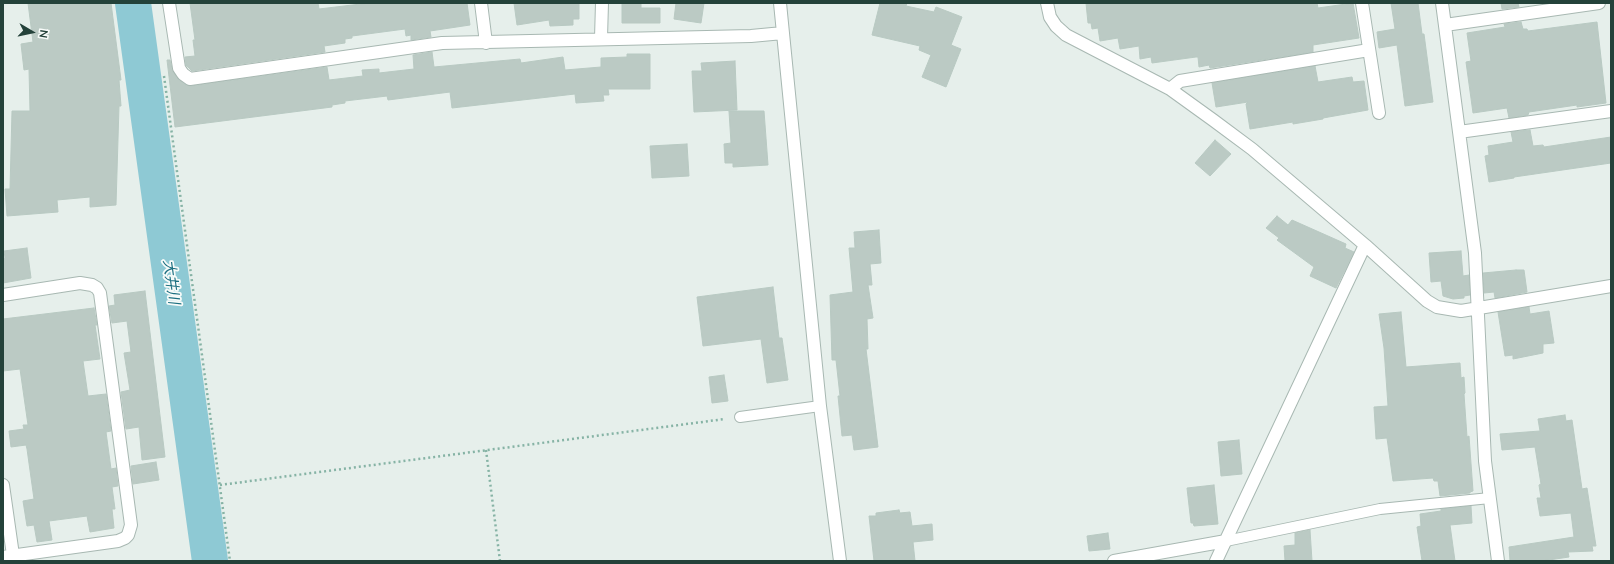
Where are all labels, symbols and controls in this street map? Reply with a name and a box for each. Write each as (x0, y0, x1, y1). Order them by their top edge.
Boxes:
north arrow (12, 12, 52, 52)
text: N (36, 29, 51, 39)
water label: 大井川 (159, 258, 183, 306)

